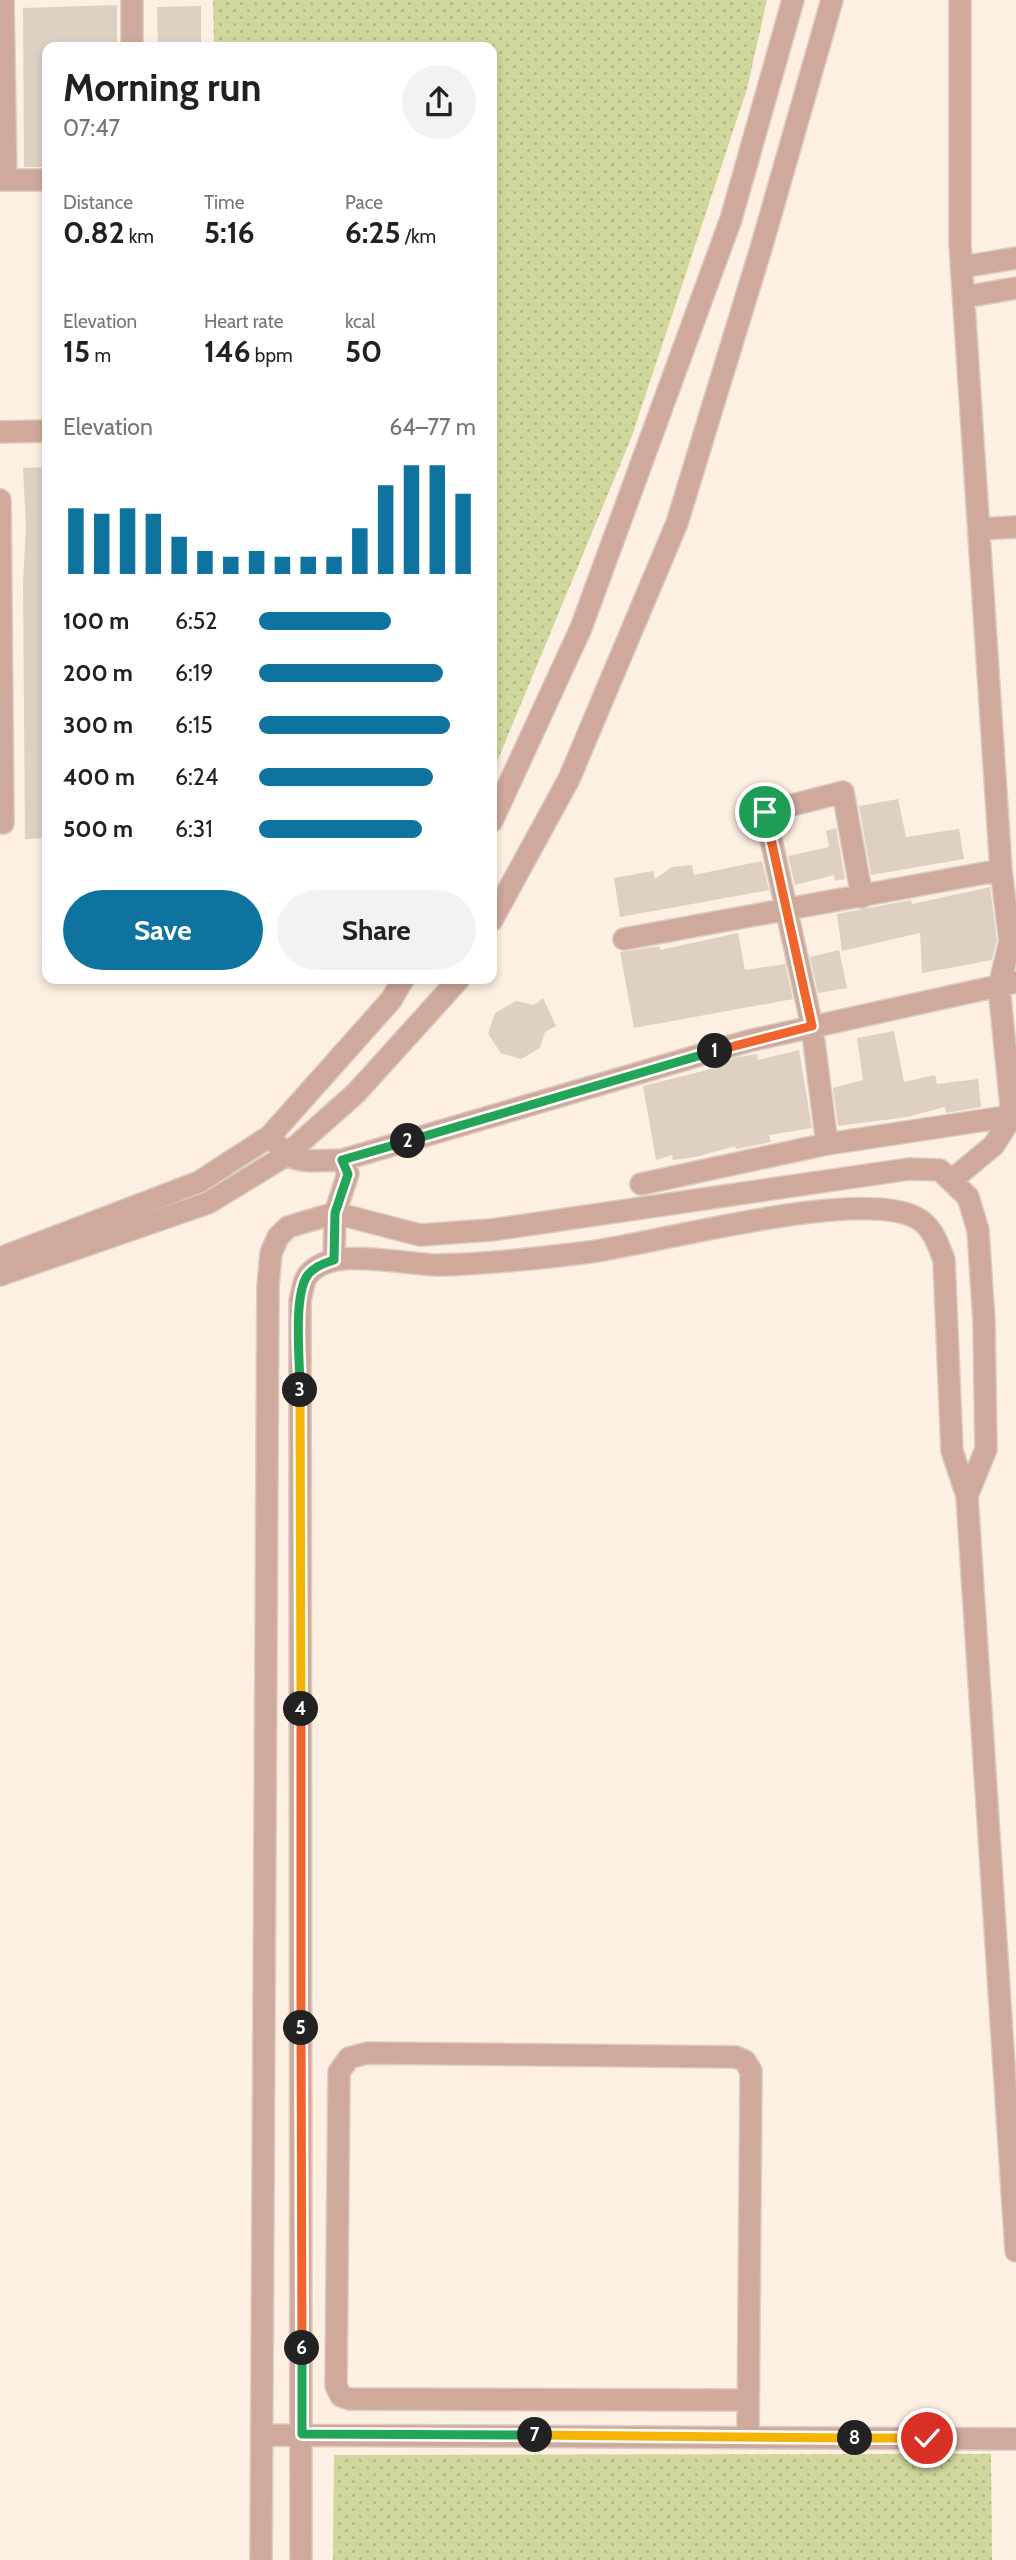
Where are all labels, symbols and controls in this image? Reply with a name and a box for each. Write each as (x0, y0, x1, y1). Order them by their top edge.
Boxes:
text: Morning run (63, 64, 262, 111)
button: share (402, 65, 476, 139)
text: 07:47 (63, 114, 120, 142)
text: Distance (63, 191, 133, 214)
text: Time (204, 191, 244, 214)
text: Pace (345, 191, 383, 214)
text: 0.82 (63, 214, 125, 251)
text: 5:16 (204, 214, 255, 251)
text: 6:25 (345, 214, 401, 251)
text: km (125, 225, 154, 248)
text: /km (401, 225, 436, 248)
text: Elevation (63, 310, 137, 333)
text: Heart rate (204, 310, 284, 333)
text: kcal (345, 310, 375, 333)
text: 15 (63, 333, 90, 370)
text: 146 (204, 333, 251, 370)
text: 50 (345, 333, 382, 370)
text: m (90, 344, 111, 367)
text: bpm (251, 344, 293, 367)
text: Elevation (63, 413, 153, 441)
text: 64–77 m (389, 413, 476, 441)
text: 100 m (63, 607, 129, 635)
text: 6:52 (175, 607, 217, 635)
text: 200 m (63, 659, 133, 687)
text: 6:19 (175, 659, 213, 687)
text: 300 m (63, 711, 133, 739)
text: 6:15 (175, 711, 213, 739)
text: 400 m (63, 763, 135, 791)
text: 6:24 (175, 763, 218, 791)
pin (735, 782, 795, 842)
icon: arrive (746, 793, 784, 831)
text: 500 m (63, 815, 133, 843)
text: 6:31 (175, 815, 213, 843)
button: Save (63, 890, 263, 970)
button: Share (277, 890, 476, 970)
pin: 1 (698, 1034, 732, 1068)
text: 1 (711, 1039, 718, 1062)
pin: 2 (390, 1124, 426, 1158)
text: 2 (402, 1129, 413, 1152)
pin: 3 (282, 1372, 318, 1408)
text: 3 (294, 1378, 305, 1401)
pin: 4 (284, 1692, 318, 1726)
text: 4 (295, 1697, 306, 1720)
pin: 5 (284, 2010, 318, 2046)
text: 5 (295, 2016, 306, 2039)
pin: 6 (284, 2330, 320, 2366)
text: 6 (296, 2336, 307, 2359)
pin (897, 2408, 957, 2468)
pin: 7 (518, 2418, 552, 2452)
icon: check (908, 2419, 946, 2457)
pin: 8 (838, 2420, 872, 2456)
text: 7 (530, 2423, 539, 2446)
text: 8 (849, 2426, 860, 2449)

